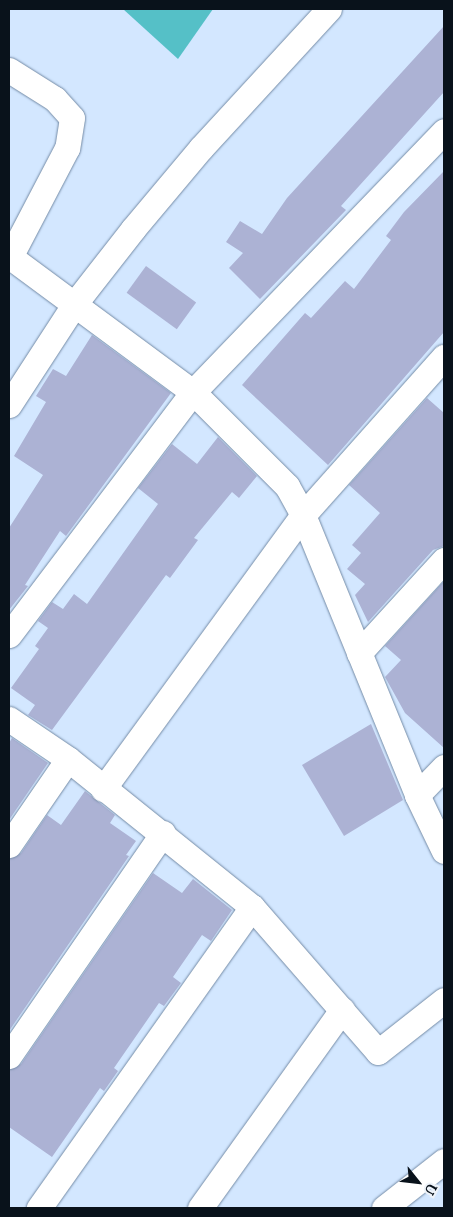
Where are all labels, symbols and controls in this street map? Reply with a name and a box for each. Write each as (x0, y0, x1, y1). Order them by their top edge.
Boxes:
north arrow (393, 1157, 443, 1207)
text: U (421, 1180, 442, 1198)

